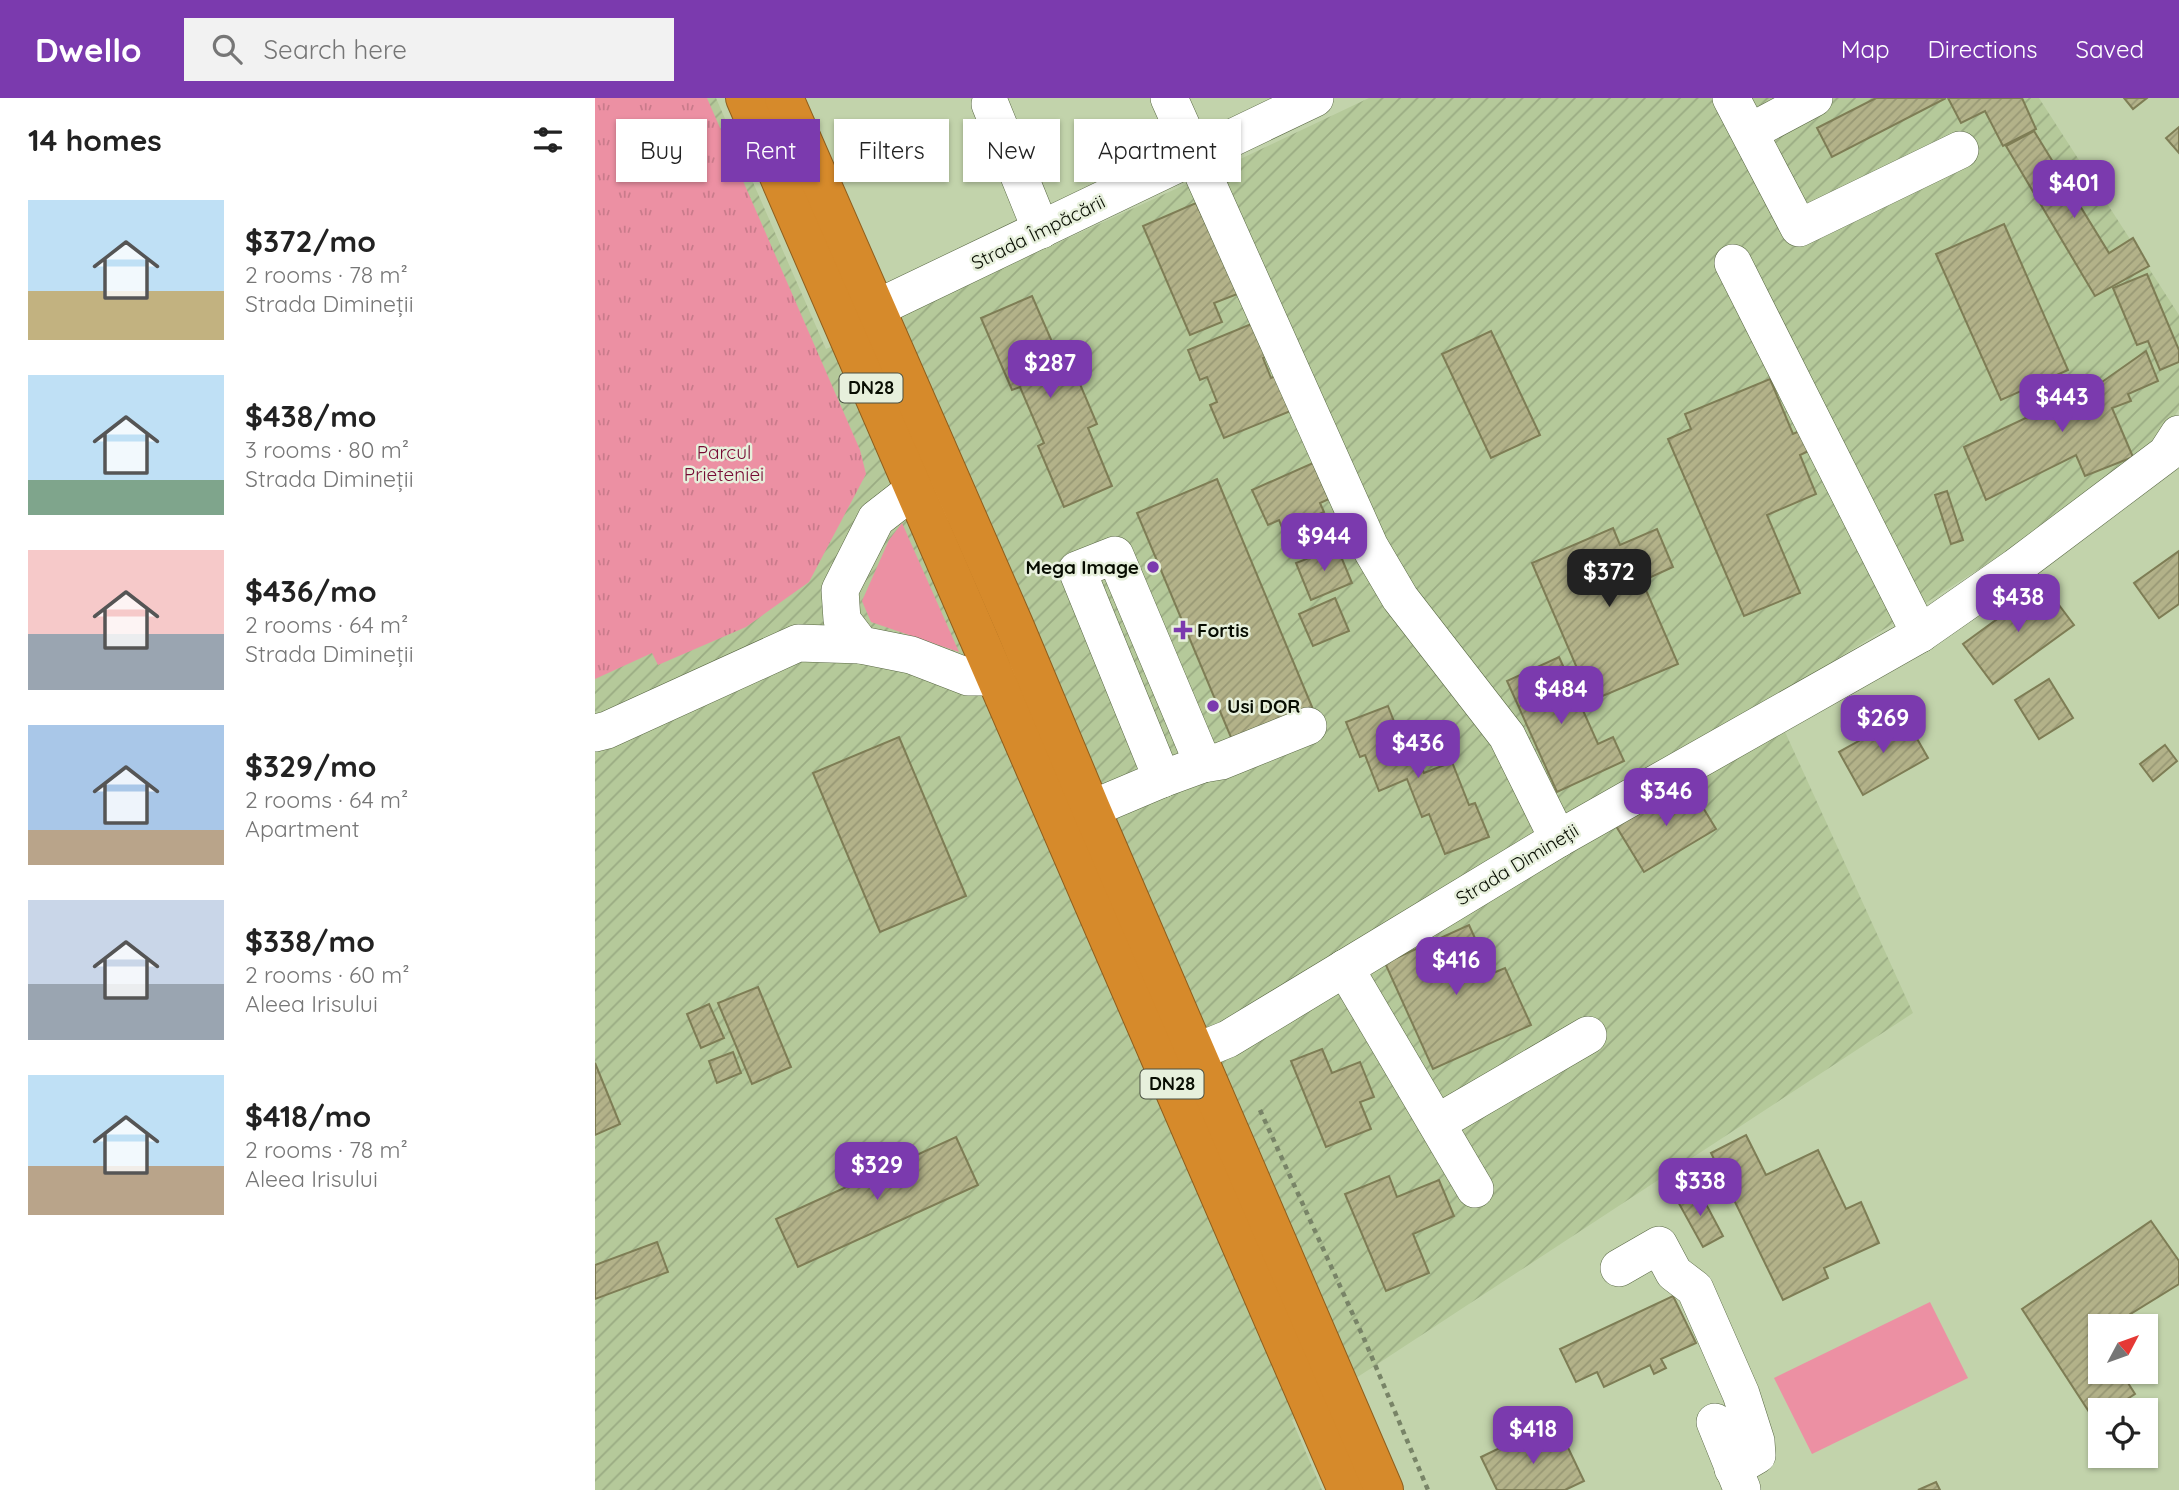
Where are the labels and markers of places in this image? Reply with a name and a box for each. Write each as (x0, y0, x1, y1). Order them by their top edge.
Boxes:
pin: $401 (2033, 160, 2115, 220)
pin: $287 (1009, 341, 1091, 400)
pin: $443 (2021, 374, 2103, 434)
pin: $944 (1283, 514, 1365, 573)
pin: $372 (1568, 550, 1650, 609)
place label: Mega Image (1025, 555, 1139, 579)
marker: Mega Image (1145, 559, 1161, 575)
pin: $438 (1977, 574, 2059, 634)
place label: Fortis (1197, 618, 1249, 642)
marker: Fortis (1175, 622, 1191, 638)
pin: $484 (1520, 666, 1602, 726)
place label: Usi DOR (1227, 694, 1300, 718)
pin: $269 (1842, 696, 1924, 755)
marker: Usi DOR (1205, 698, 1221, 714)
pin: $436 (1377, 720, 1459, 780)
pin: $346 (1625, 768, 1707, 828)
pin: $416 (1415, 937, 1497, 997)
pin: $329 (836, 1142, 918, 1202)
pin: $338 (1659, 1158, 1741, 1218)
pin: $418 (1492, 1406, 1574, 1466)

